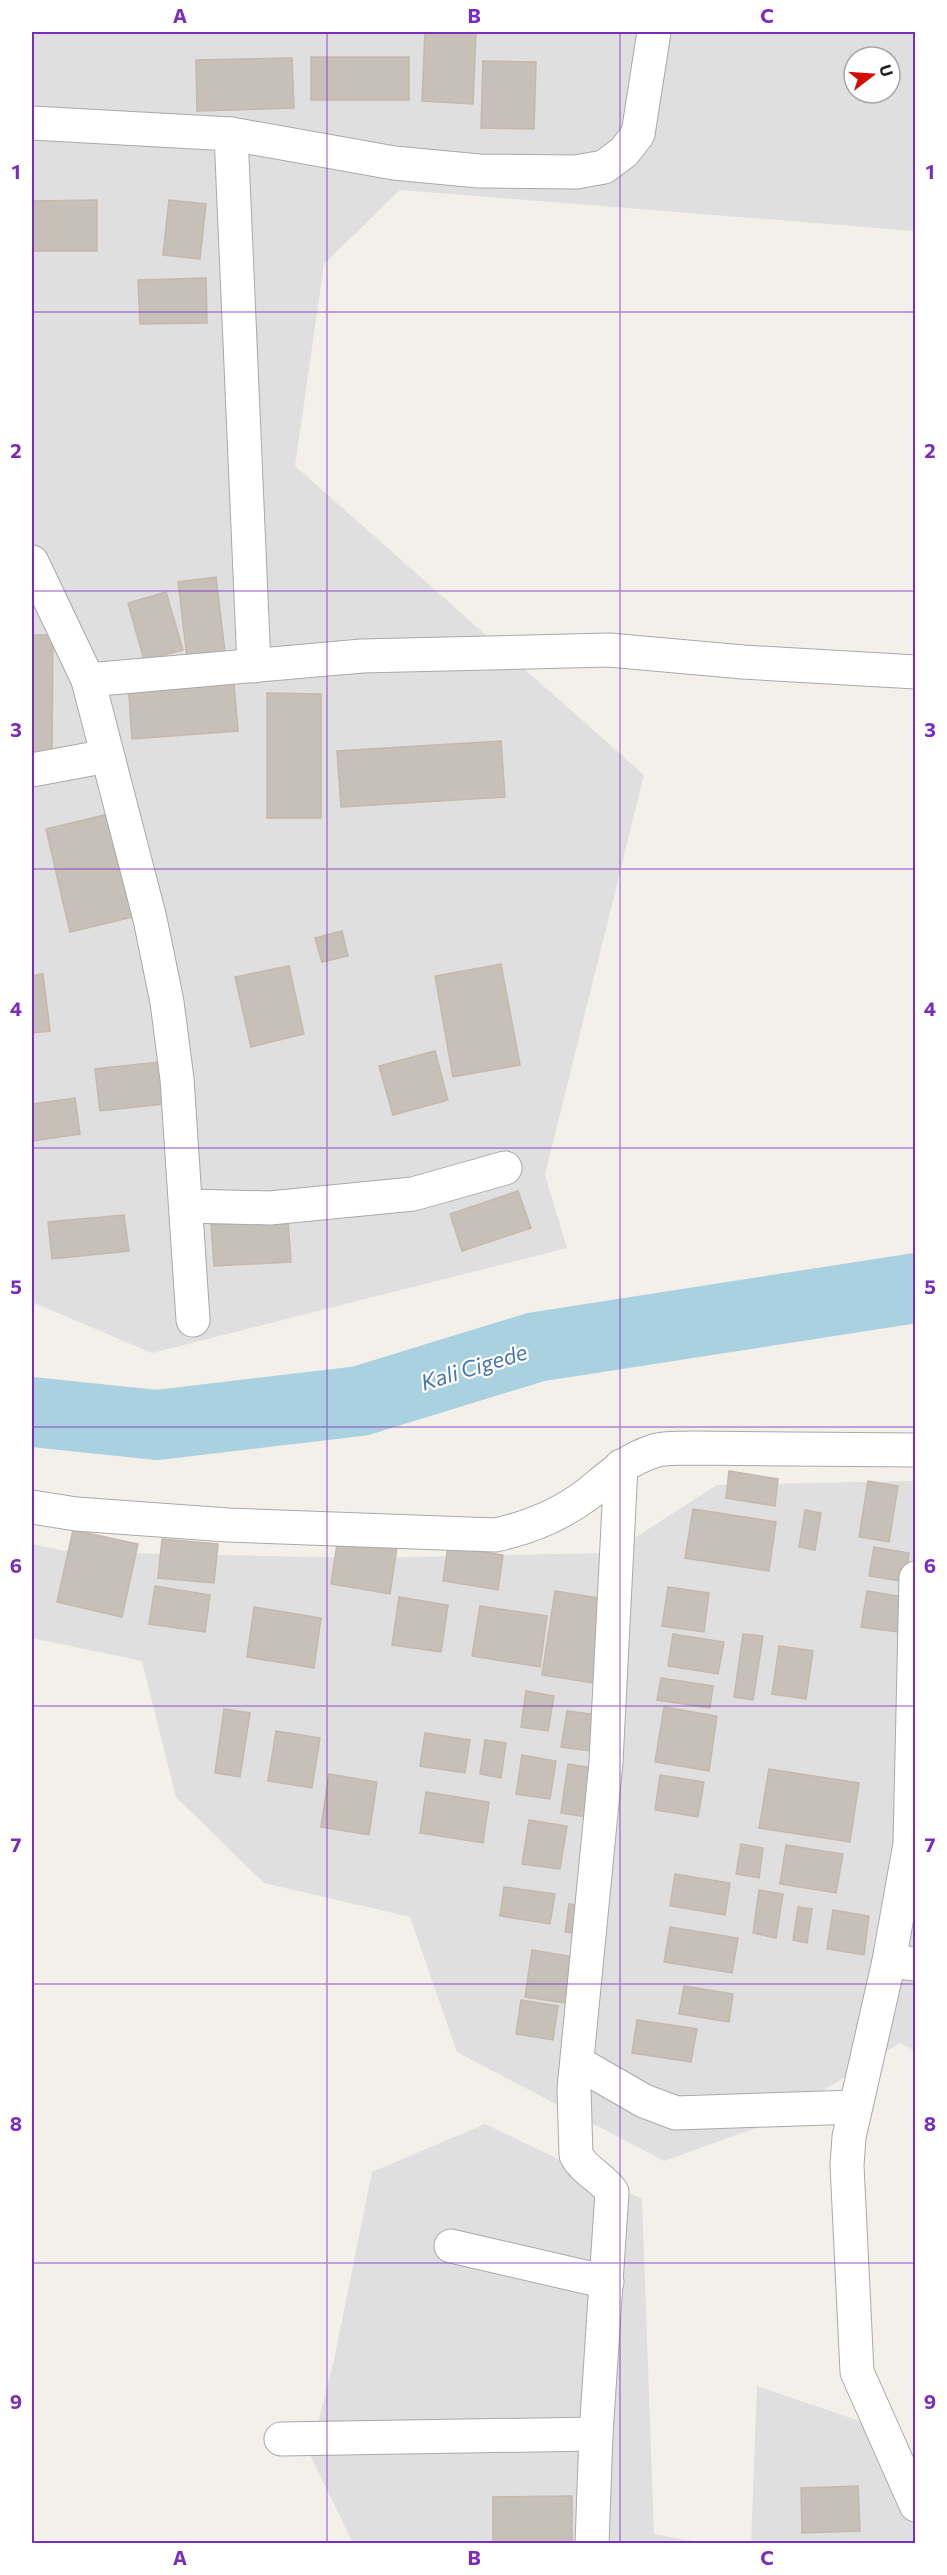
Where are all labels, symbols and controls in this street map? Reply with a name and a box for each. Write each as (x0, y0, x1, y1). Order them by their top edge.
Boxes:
text: A (173, 3, 187, 27)
text: B (467, 3, 481, 27)
text: C (760, 3, 774, 27)
north arrow (842, 45, 902, 105)
text: U (876, 62, 898, 79)
text: 1 (11, 159, 21, 183)
text: 1 (925, 159, 935, 183)
text: 2 (10, 438, 22, 462)
text: 2 (924, 438, 936, 462)
text: 3 (10, 717, 22, 741)
text: 3 (924, 717, 936, 741)
text: 4 (10, 996, 22, 1020)
text: 4 (924, 996, 936, 1020)
text: 5 (10, 1274, 22, 1298)
text: 5 (924, 1274, 936, 1298)
water label: Kali Cigede (417, 1337, 531, 1396)
text: 6 (10, 1553, 22, 1577)
text: 6 (924, 1553, 936, 1577)
text: 7 (11, 1832, 22, 1856)
text: 7 (925, 1832, 936, 1856)
text: 8 (10, 2111, 22, 2135)
text: 8 (924, 2111, 936, 2135)
text: 9 (10, 2389, 22, 2413)
text: 9 (924, 2389, 936, 2413)
text: A (173, 2545, 187, 2569)
text: B (467, 2545, 481, 2569)
text: C (760, 2545, 774, 2569)

